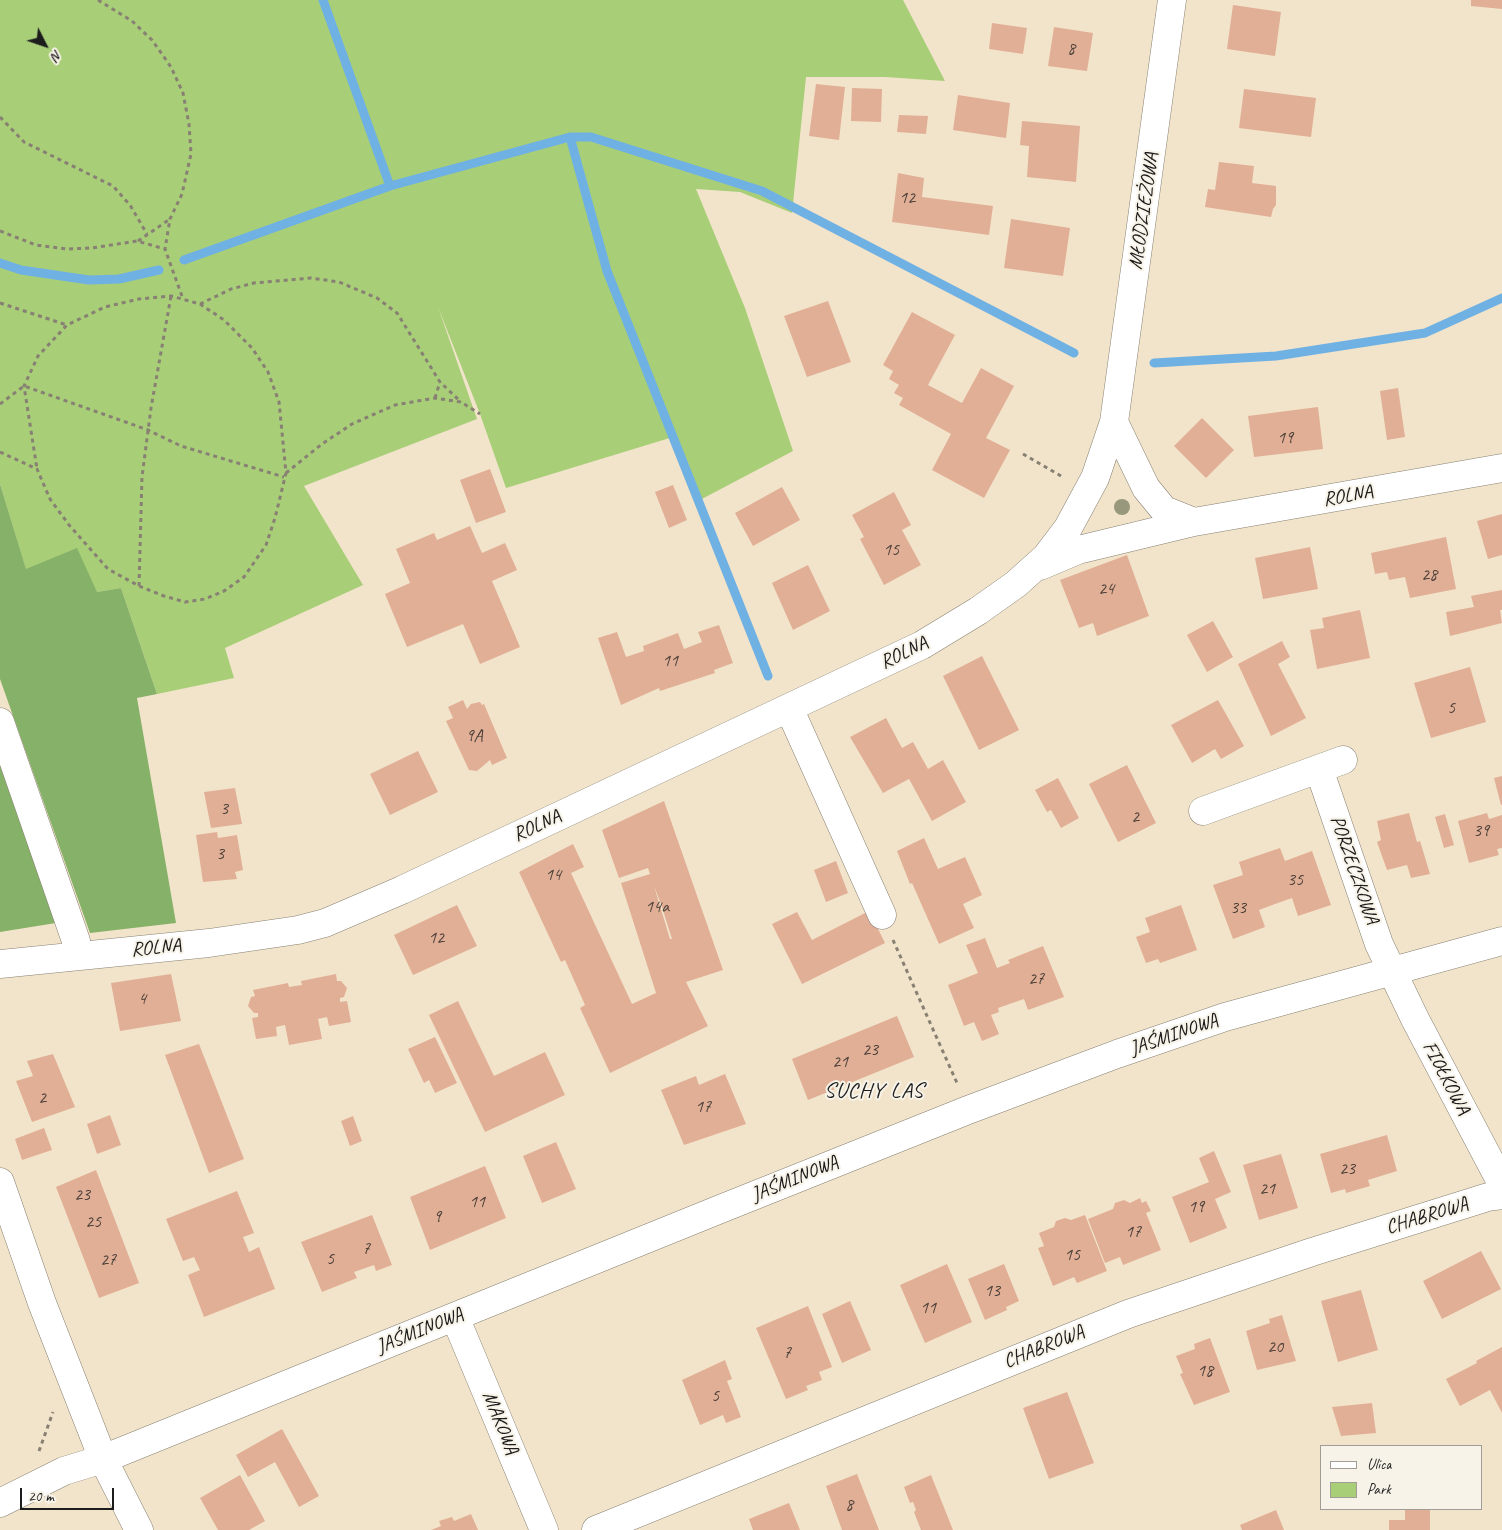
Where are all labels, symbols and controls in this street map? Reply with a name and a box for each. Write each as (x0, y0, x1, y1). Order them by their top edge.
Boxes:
north arrow (20, 20, 70, 70)
house number: 8 (1067, 38, 1075, 60)
text: N (47, 46, 66, 64)
street label: MŁODZIEŻOWA (1124, 151, 1164, 271)
house number: 12 (899, 187, 915, 209)
house number: 19 (1277, 427, 1293, 449)
street label: ROLNA (1321, 480, 1375, 512)
house number: 15 (883, 539, 899, 561)
house number: 28 (1421, 564, 1437, 586)
house number: 24 (1098, 578, 1114, 600)
street label: ROLNA (876, 631, 932, 675)
house number: 11 (662, 650, 678, 672)
house number: 5 (1447, 697, 1455, 719)
house number: 9A (465, 725, 483, 747)
house number: 3 (220, 798, 228, 820)
street label: ROLNA (509, 805, 565, 847)
house number: 2 (1131, 806, 1139, 828)
street label: PORZECZKOWA (1324, 813, 1384, 927)
house number: 39 (1473, 820, 1489, 842)
house number: 3 (216, 843, 224, 865)
house number: 14 (545, 864, 561, 886)
house number: 35 (1287, 869, 1303, 891)
house number: 14a (645, 896, 669, 918)
house number: 33 (1230, 897, 1246, 919)
house number: 12 (428, 927, 444, 949)
street label: ROLNA (130, 933, 182, 963)
house number: 27 (1028, 968, 1044, 990)
house number: 4 (138, 988, 146, 1010)
street label: JAŚMINOWA (1127, 1009, 1221, 1061)
street label: FIOŁKOWA (1417, 1037, 1475, 1119)
house number: 23 (862, 1039, 878, 1061)
house number: 21 (832, 1051, 848, 1073)
district label: SUCHY LAS (823, 1078, 925, 1104)
house number: 2 (38, 1087, 46, 1109)
house number: 17 (695, 1096, 711, 1118)
street label: JAŚMINOWA (748, 1151, 842, 1207)
house number: 23 (1339, 1158, 1355, 1180)
house number: 21 (1259, 1178, 1275, 1200)
house number: 23 (74, 1184, 90, 1206)
house number: 11 (469, 1191, 485, 1213)
street label: CHABROWA (1383, 1192, 1471, 1240)
house number: 19 (1188, 1196, 1204, 1218)
house number: 9 (433, 1206, 441, 1228)
house number: 25 (85, 1211, 101, 1233)
house number: 17 (1125, 1221, 1141, 1243)
house number: 7 (362, 1238, 370, 1260)
house number: 15 (1064, 1244, 1080, 1266)
house number: 5 (326, 1248, 334, 1270)
house number: 27 (100, 1249, 116, 1271)
house number: 13 (984, 1280, 1000, 1302)
house number: 11 (920, 1297, 936, 1319)
street label: JAŚMINOWA (373, 1303, 467, 1359)
street label: CHABROWA (1000, 1320, 1088, 1374)
house number: 20 (1267, 1336, 1283, 1358)
house number: 7 (783, 1342, 791, 1364)
house number: 18 (1197, 1360, 1213, 1382)
house number: 5 (711, 1385, 719, 1407)
street label: MAKOWA (476, 1388, 524, 1458)
legend (1320, 1445, 1482, 1510)
text: Ulica (1367, 1455, 1391, 1474)
scale bar (22, 1478, 116, 1510)
text: Park (1367, 1480, 1391, 1499)
text: 20 m (28, 1487, 54, 1506)
house number: 8 (845, 1494, 853, 1516)

